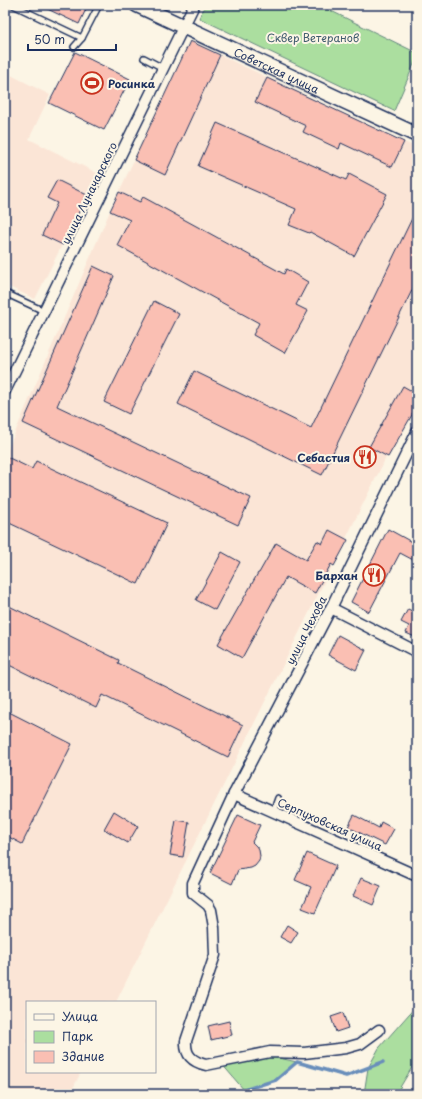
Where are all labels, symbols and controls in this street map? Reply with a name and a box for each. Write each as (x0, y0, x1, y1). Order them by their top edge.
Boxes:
scale bar (28, 26, 116, 52)
park label: Сквер Ветеранов (267, 29, 359, 46)
text: 50 m (34, 30, 65, 48)
street label: Советская улица (231, 43, 322, 97)
sports icon: Росинка (79, 70, 105, 96)
place label: Росинка (108, 75, 156, 92)
street label: улица Луначарского (57, 139, 121, 247)
restaurant icon: Себастия (352, 444, 378, 470)
place label: Себастия (297, 449, 350, 466)
restaurant icon: Бархан (361, 562, 387, 588)
place label: Бархан (315, 567, 358, 584)
street label: улица Чехова (281, 593, 331, 667)
street label: Серпуховская улица (275, 793, 385, 855)
legend (26, 1001, 156, 1073)
text: Улица (62, 1007, 98, 1025)
text: Парк (62, 1027, 94, 1045)
text: Здание (62, 1047, 104, 1065)

